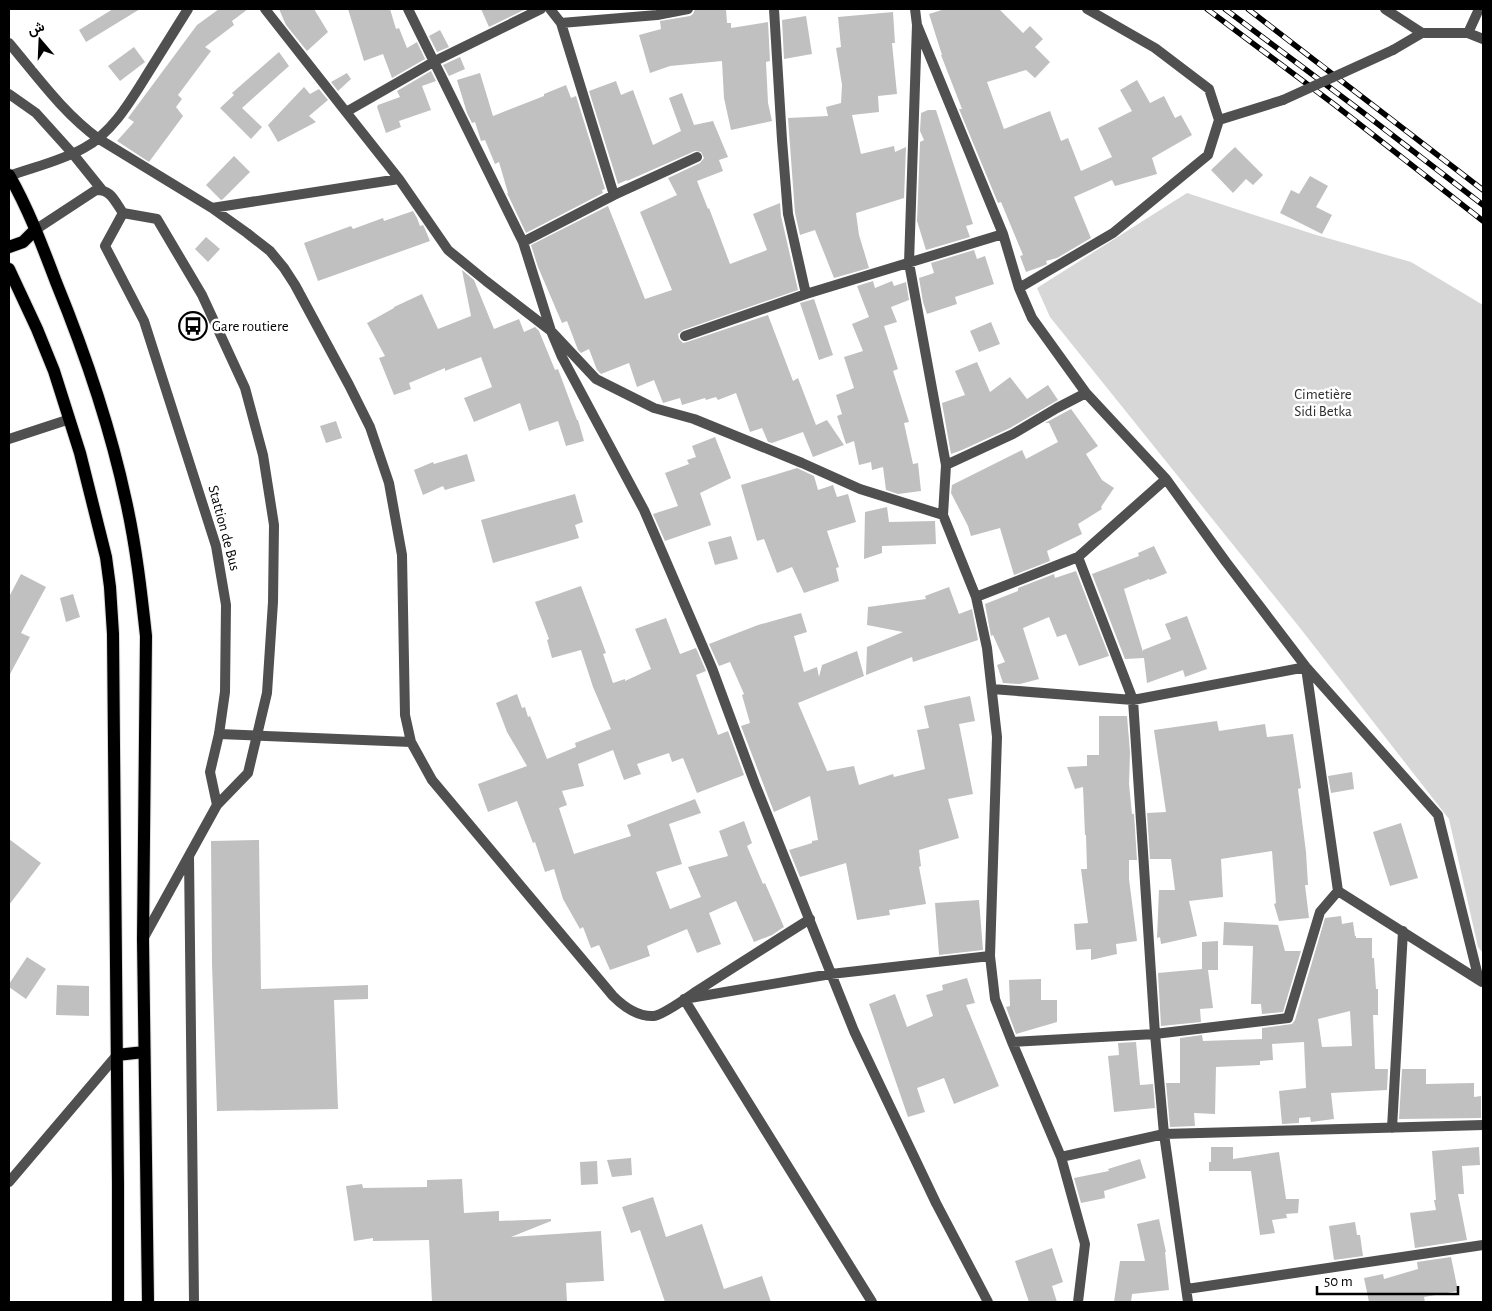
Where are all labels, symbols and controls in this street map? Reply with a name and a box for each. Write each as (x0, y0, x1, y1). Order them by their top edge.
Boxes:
north arrow (15, 15, 65, 65)
text: ش (26, 19, 47, 39)
bus stop icon: Gare routiere (178, 311, 208, 341)
place label: Gare routiere (212, 319, 289, 334)
park label: Cimetière Sidi Betka (1294, 387, 1352, 419)
street label: Stattion de Bus (205, 484, 243, 572)
scale bar (1317, 1264, 1458, 1296)
text: 50 m (1324, 1274, 1353, 1289)

